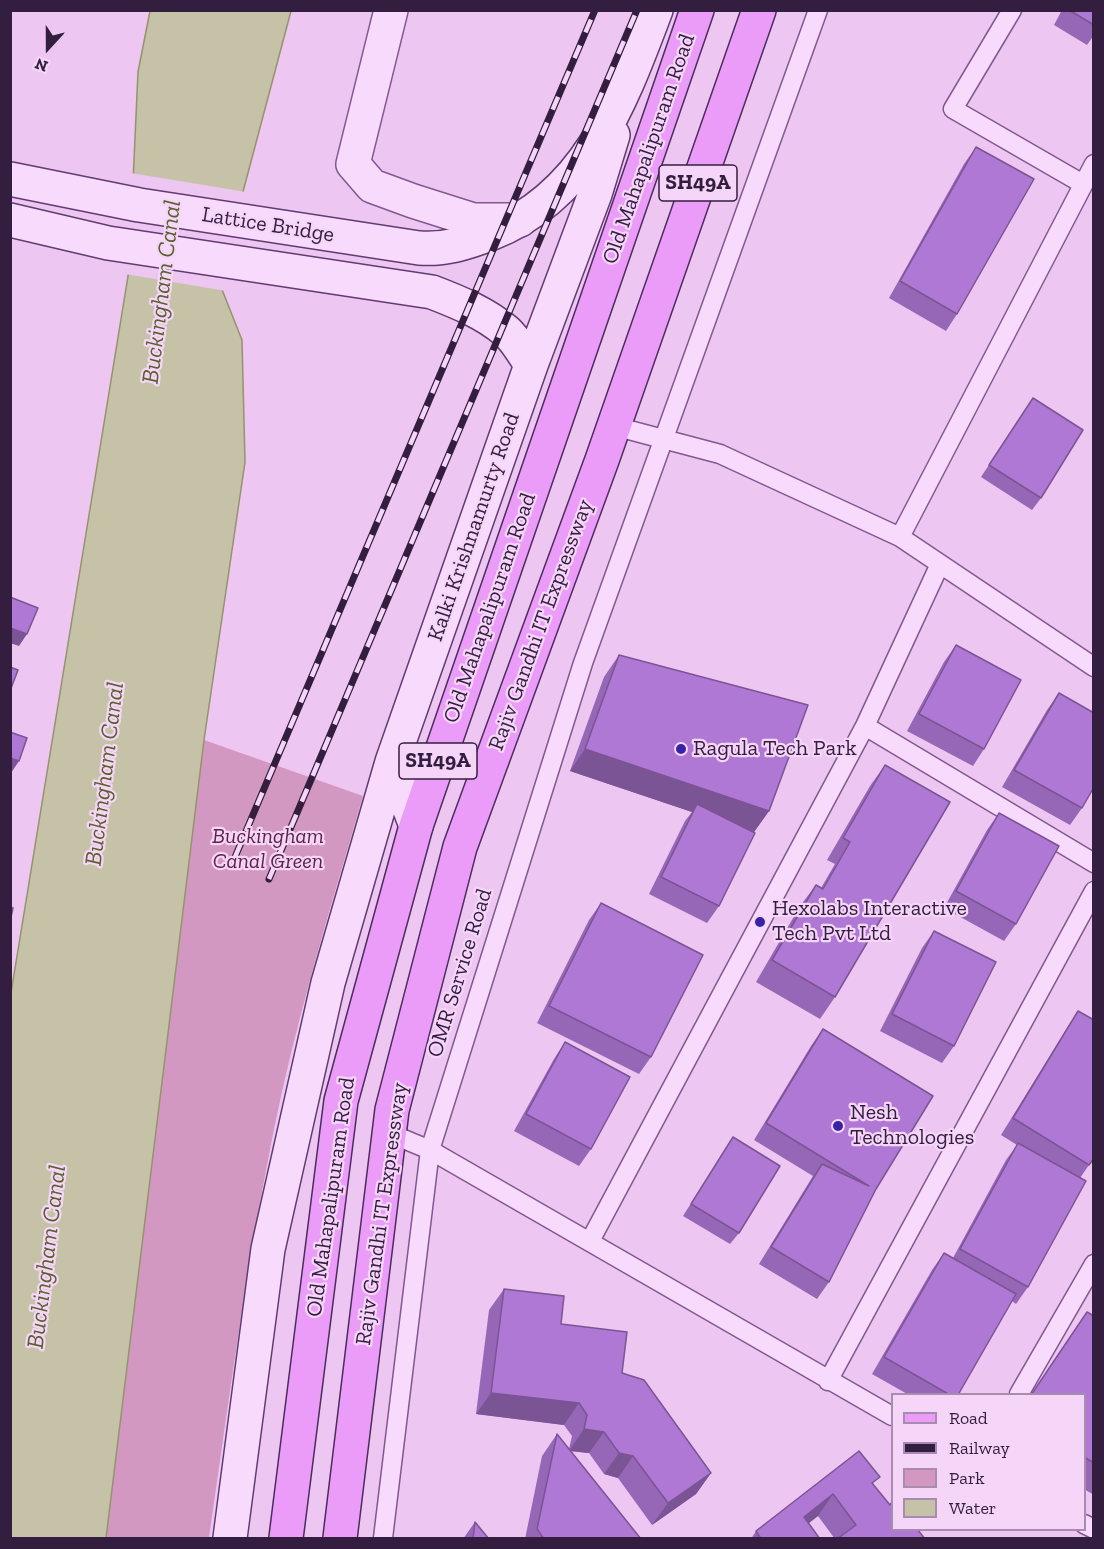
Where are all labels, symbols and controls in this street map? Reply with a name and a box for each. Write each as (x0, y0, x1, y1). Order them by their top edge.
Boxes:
north arrow (18, 18, 78, 78)
street label: Old Mahapalipuram Road (597, 30, 701, 268)
text: N (32, 54, 50, 76)
road number: SH49A (659, 165, 737, 201)
water label: Buckingham Canal (136, 198, 188, 386)
street label: Lattice Bridge (200, 202, 336, 248)
street label: Kalki Krishnamurty Road (422, 409, 526, 645)
street label: Old Mahapalipuram Road (438, 489, 542, 727)
street label: Rajiv Gandhi IT Expressway (483, 496, 599, 754)
water label: Buckingham Canal (79, 680, 131, 868)
place label: Ragula Tech Park (693, 736, 857, 762)
marker: Ragula Tech Park (674, 742, 688, 756)
road number: SH49A (399, 743, 477, 779)
park label: Buckingham Canal Green (212, 824, 324, 876)
street label: OMR Service Road (422, 885, 498, 1061)
place label: Hexolabs Interactive Tech Pvt Ltd (772, 896, 967, 948)
marker: Hexolabs Interactive Tech Pvt Ltd (753, 915, 767, 929)
street label: Old Mahapalipuram Road (301, 1075, 361, 1319)
street label: Rajiv Gandhi IT Expressway (350, 1081, 414, 1347)
place label: Nesh Technologies (850, 1100, 974, 1152)
marker: Nesh Technologies (831, 1119, 845, 1133)
water label: Buckingham Canal (21, 1163, 73, 1351)
legend (891, 1393, 1086, 1531)
text: Road (949, 1407, 988, 1429)
text: Railway (949, 1437, 1010, 1459)
text: Park (949, 1467, 985, 1489)
text: Water (949, 1497, 996, 1519)

